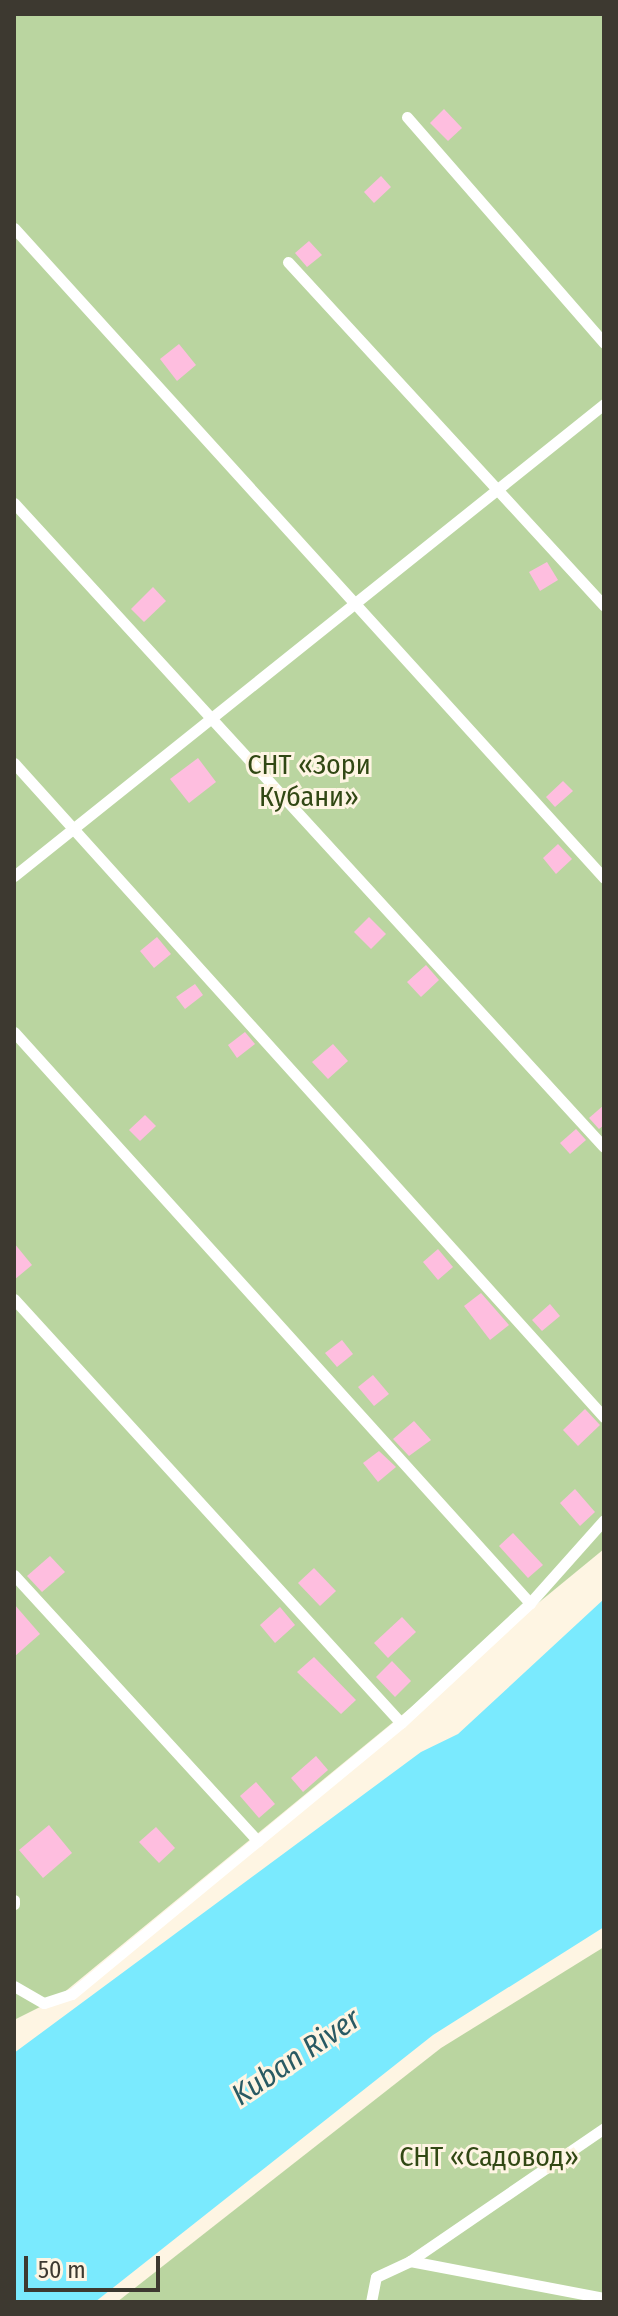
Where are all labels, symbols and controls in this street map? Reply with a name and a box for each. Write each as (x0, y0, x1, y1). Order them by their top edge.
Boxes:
park label: СНТ «Зори Кубани» (247, 748, 371, 814)
water label: Kuban River (225, 2001, 367, 2113)
park label: СНТ «Садовод» (399, 2140, 579, 2174)
scale bar (28, 2240, 164, 2290)
text: 50 m (38, 2256, 86, 2284)

